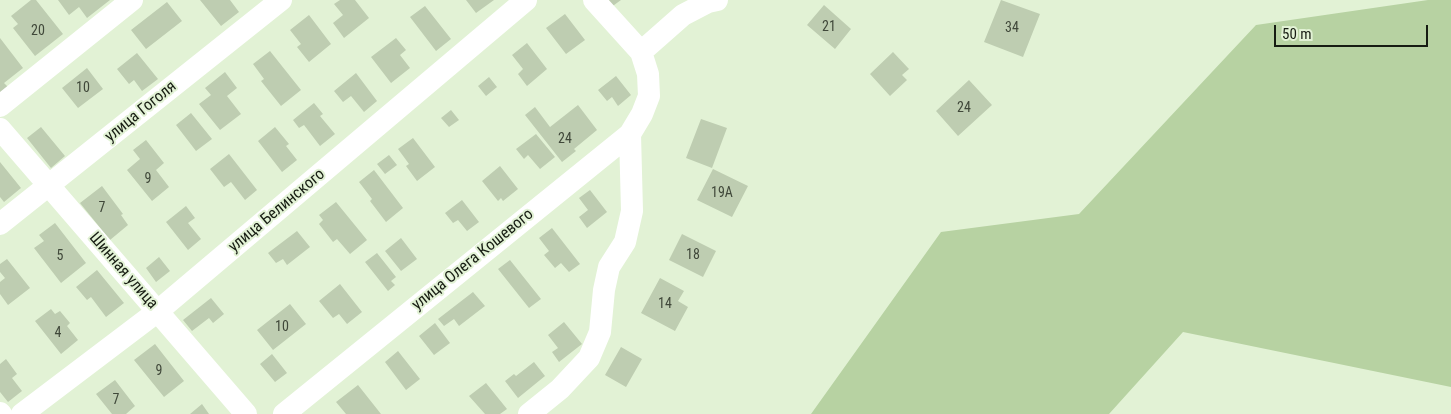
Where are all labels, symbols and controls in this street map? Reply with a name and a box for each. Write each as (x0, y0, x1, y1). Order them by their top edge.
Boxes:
scale bar (1276, 15, 1430, 47)
house number: 21 (822, 19, 836, 35)
house number: 34 (1005, 20, 1019, 36)
house number: 20 (31, 23, 45, 39)
text: 50 m (1282, 25, 1312, 43)
street label: улица Гоголя (101, 77, 181, 147)
house number: 10 (76, 80, 90, 96)
house number: 24 (957, 100, 971, 116)
house number: 24 (558, 131, 572, 147)
street label: улица Белинского (225, 165, 329, 257)
house number: 9 (145, 171, 151, 187)
house number: 19А (711, 185, 733, 201)
house number: 7 (99, 200, 105, 216)
street label: улица Олега Кошевого (409, 205, 537, 315)
street label: Шинная улица (85, 229, 161, 313)
house number: 18 (686, 247, 700, 263)
house number: 5 (57, 248, 63, 264)
house number: 14 (658, 296, 672, 312)
house number: 10 (275, 319, 289, 335)
house number: 4 (55, 325, 61, 341)
house number: 9 (156, 363, 162, 379)
house number: 7 (113, 392, 119, 408)

